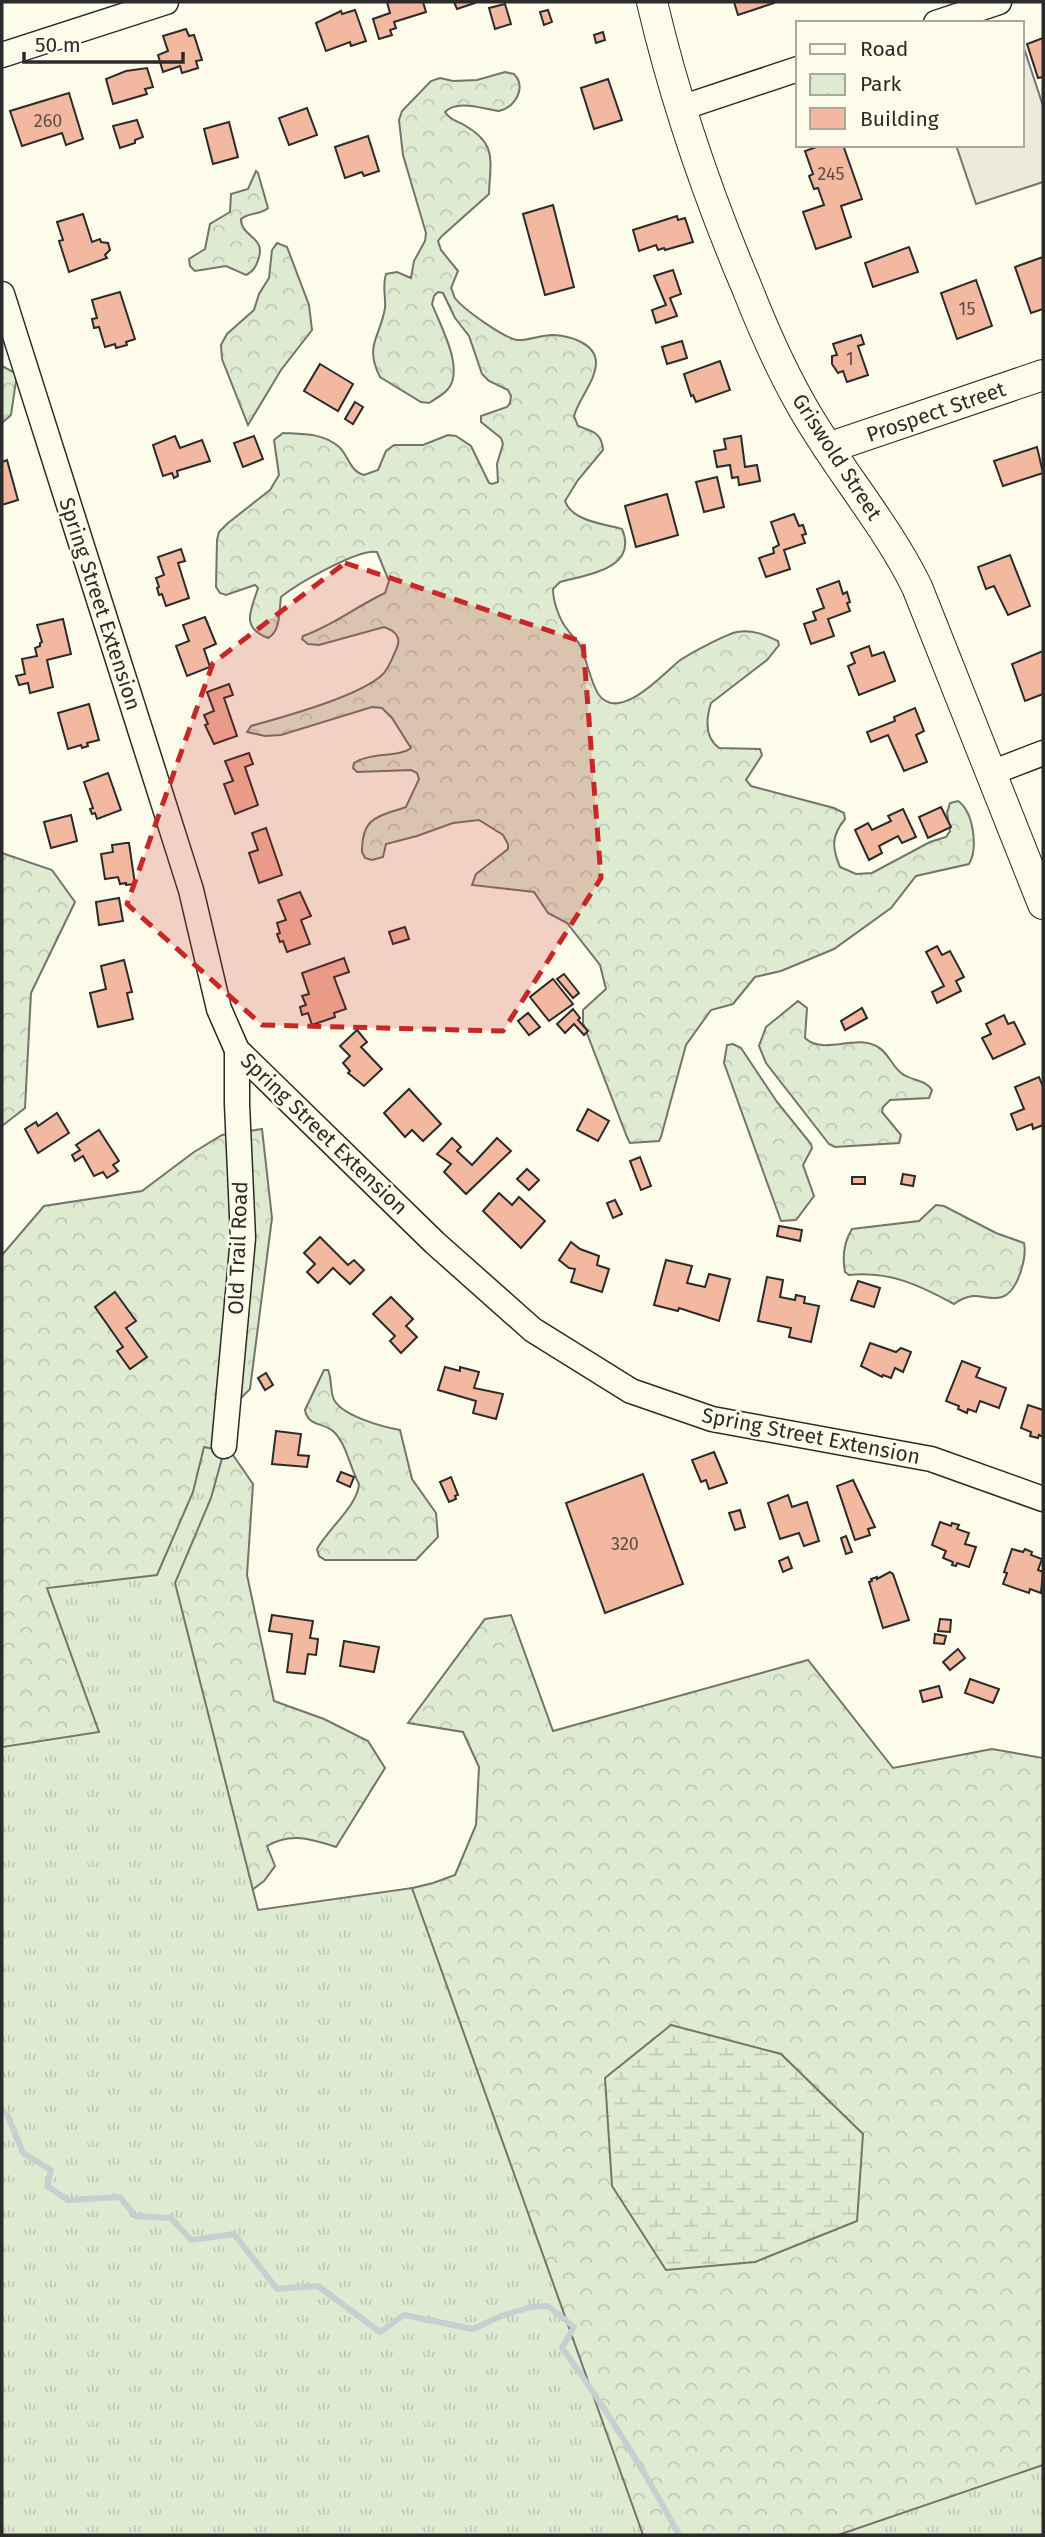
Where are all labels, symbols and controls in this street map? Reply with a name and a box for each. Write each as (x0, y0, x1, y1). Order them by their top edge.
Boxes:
scale bar (24, 21, 184, 65)
legend (796, 21, 1024, 147)
text: 50 m (35, 32, 81, 58)
text: Road (860, 36, 908, 62)
text: Park (860, 71, 902, 97)
text: Building (860, 106, 939, 132)
house number: 260 (34, 110, 62, 132)
house number: 245 (818, 163, 844, 185)
house number: 15 (959, 298, 975, 320)
house number: 1 (846, 348, 854, 370)
street label: Prospect Street (863, 376, 1009, 448)
street label: Griswold Street (787, 389, 888, 525)
street label: Spring Street Extension (53, 494, 147, 714)
street label: Spring Street Extension (235, 1048, 413, 1220)
street label: Old Trail Road (223, 1181, 253, 1315)
street label: Spring Street Extension (700, 1402, 922, 1470)
house number: 320 (611, 1533, 639, 1555)

